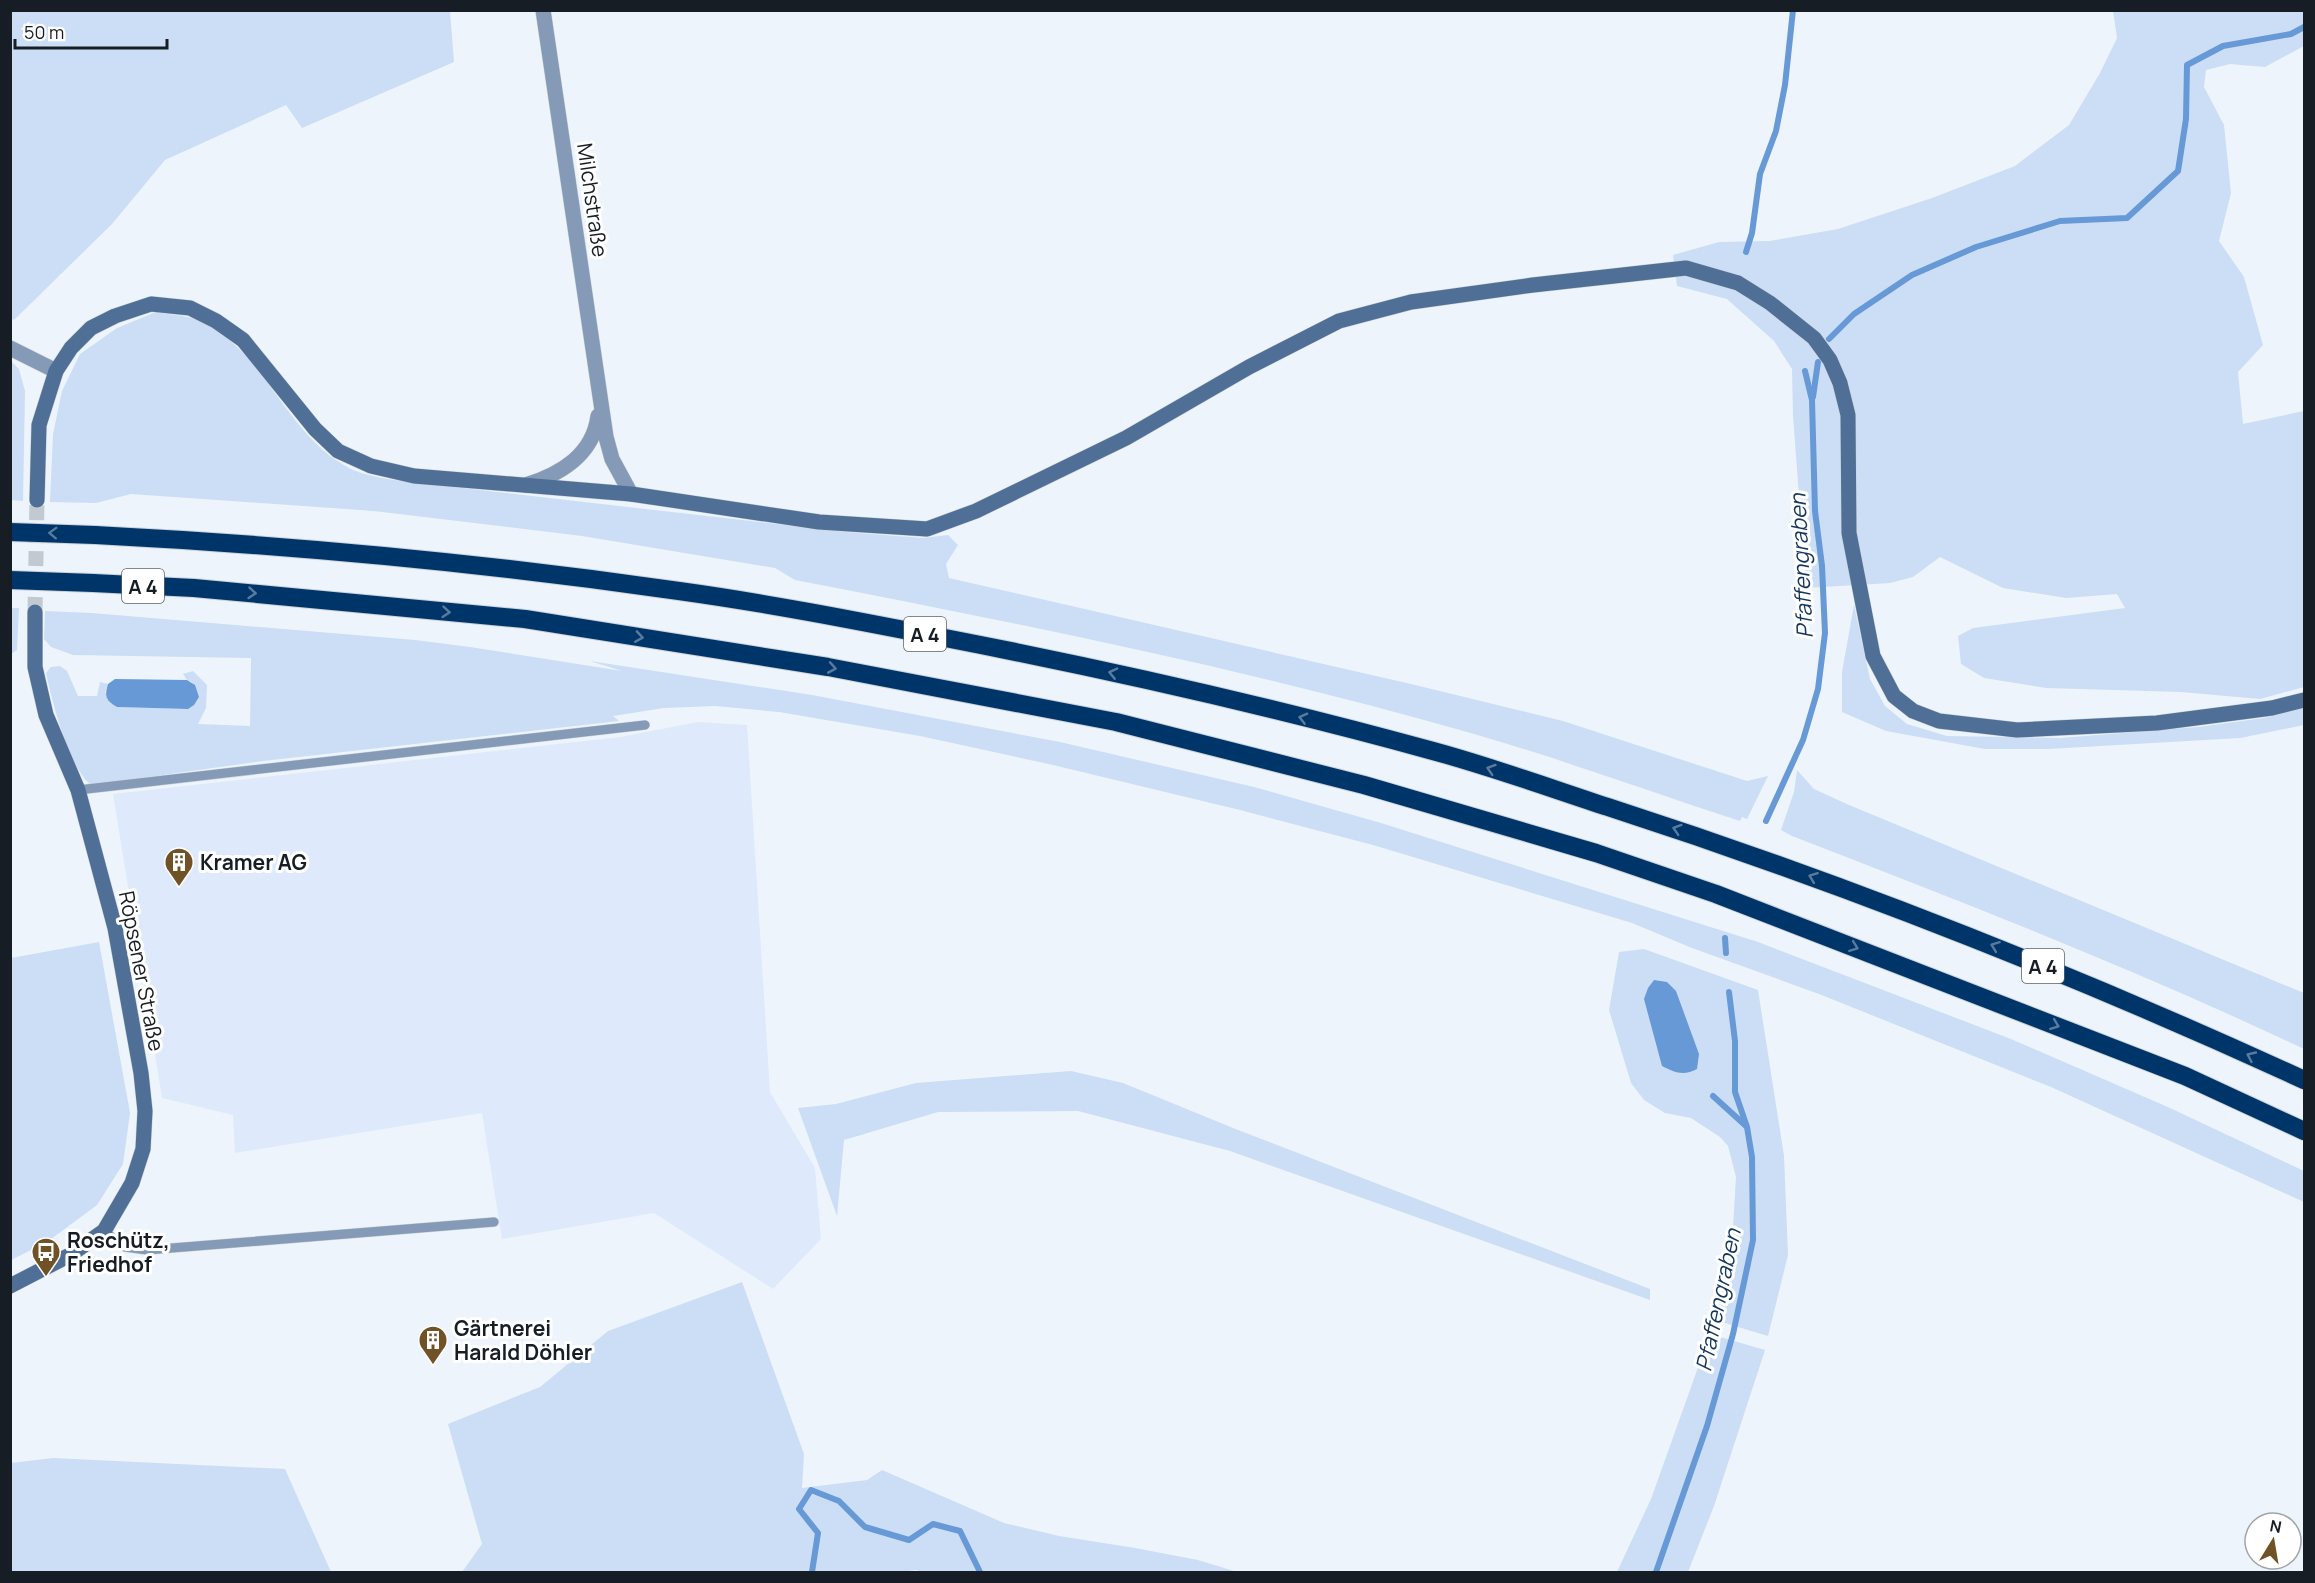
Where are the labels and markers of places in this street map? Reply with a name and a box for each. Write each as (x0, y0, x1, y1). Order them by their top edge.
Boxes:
building icon: Kramer AG (163, 846, 195, 888)
place label: Kramer AG (200, 848, 307, 876)
place label: Roschütz, Friedhof (67, 1226, 170, 1278)
bus stop icon: Roschütz, Friedhof (30, 1236, 62, 1278)
place label: Gärtnerei Harald Döhler (454, 1314, 592, 1366)
building icon: Gärtnerei Harald Döhler (417, 1324, 449, 1366)

